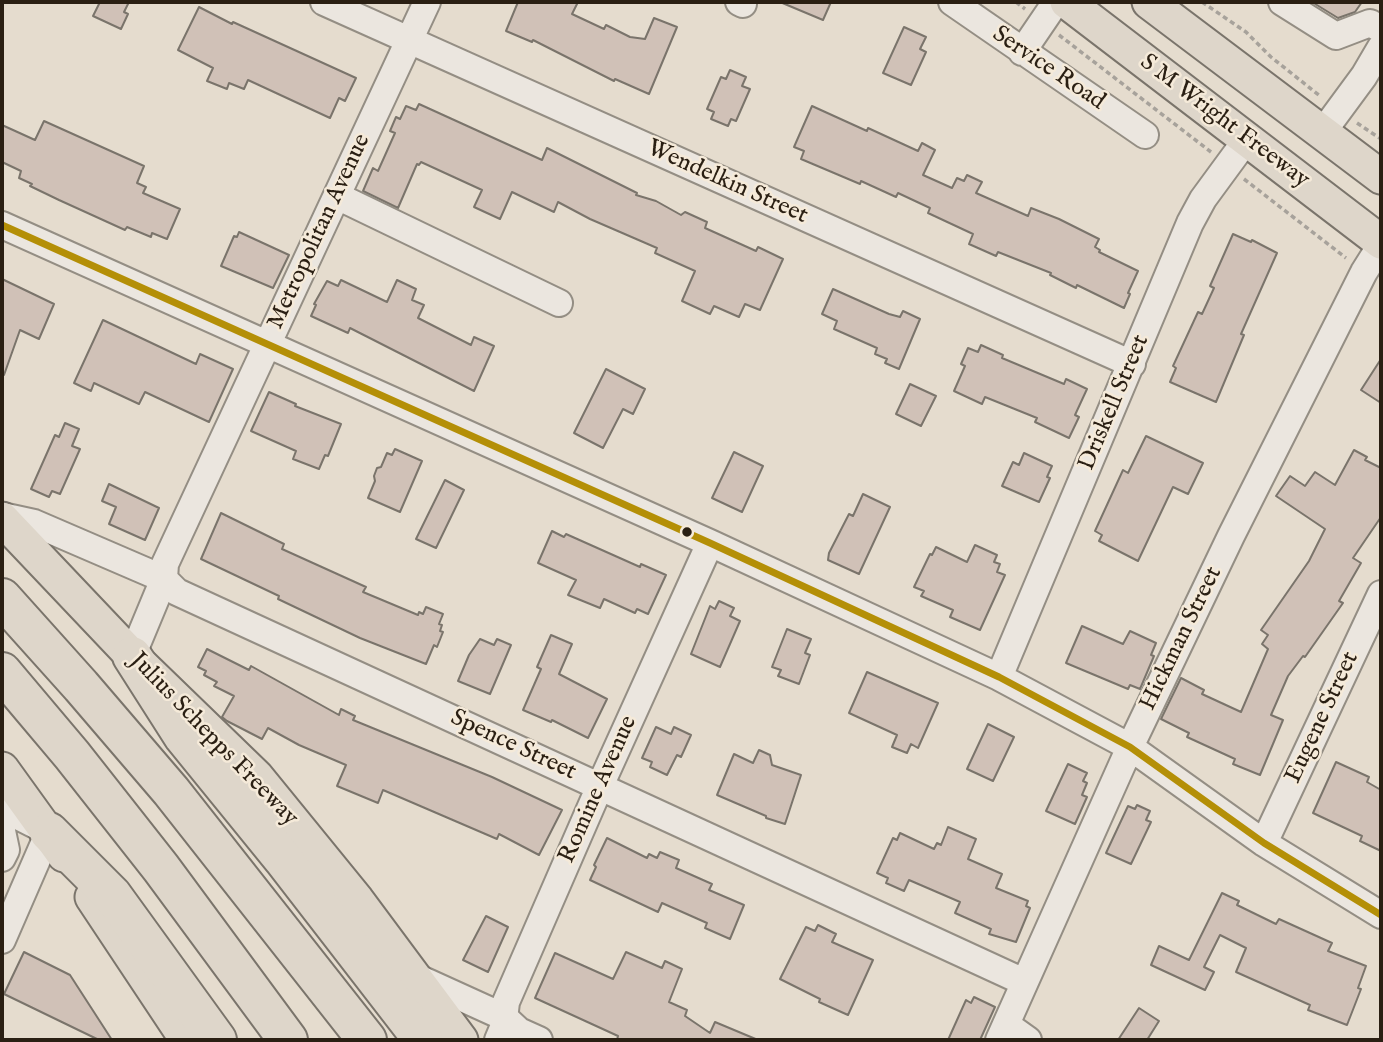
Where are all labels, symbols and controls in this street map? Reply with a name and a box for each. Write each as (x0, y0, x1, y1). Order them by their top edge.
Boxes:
street label: Service Road (986, 21, 1110, 117)
street label: S M Wright Freeway (1134, 49, 1314, 195)
street label: Metropolitan Avenue (262, 130, 378, 334)
street label: Wendelkin Street (642, 135, 812, 231)
street label: Driskell Street (1073, 331, 1157, 475)
unlabelled marker (680, 525, 694, 539)
street label: Hickman Street (1135, 562, 1229, 716)
street label: Julius Schepps Freeway (123, 647, 303, 833)
street label: Eugene Street (1280, 648, 1366, 788)
street label: Spence Street (446, 704, 580, 788)
street label: Romine Avenue (554, 712, 644, 868)

